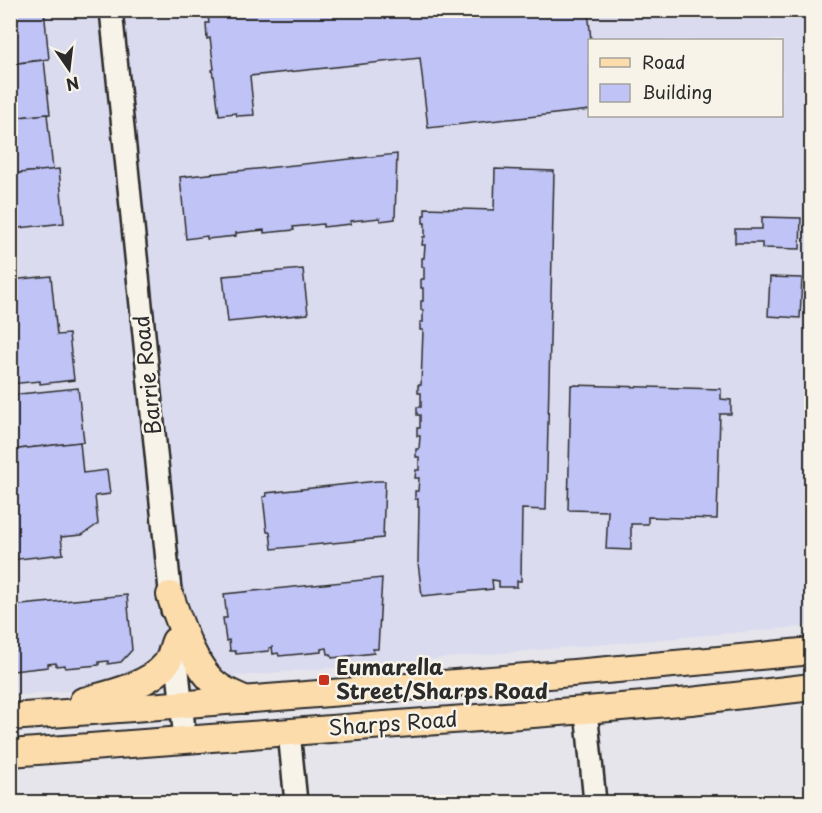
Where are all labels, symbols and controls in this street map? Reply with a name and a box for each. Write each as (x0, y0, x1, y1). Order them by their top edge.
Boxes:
north arrow (39, 39, 99, 99)
legend (588, 39, 783, 117)
text: Road (642, 48, 686, 75)
text: N (64, 71, 82, 98)
text: Building (642, 78, 712, 105)
street label: Barrie Road (124, 314, 168, 437)
place label: Eumarella Street/Sharps Road (336, 650, 548, 706)
marker: Eumarella Street/Sharps Road (317, 673, 331, 687)
street label: Sharps Road (327, 702, 458, 742)

